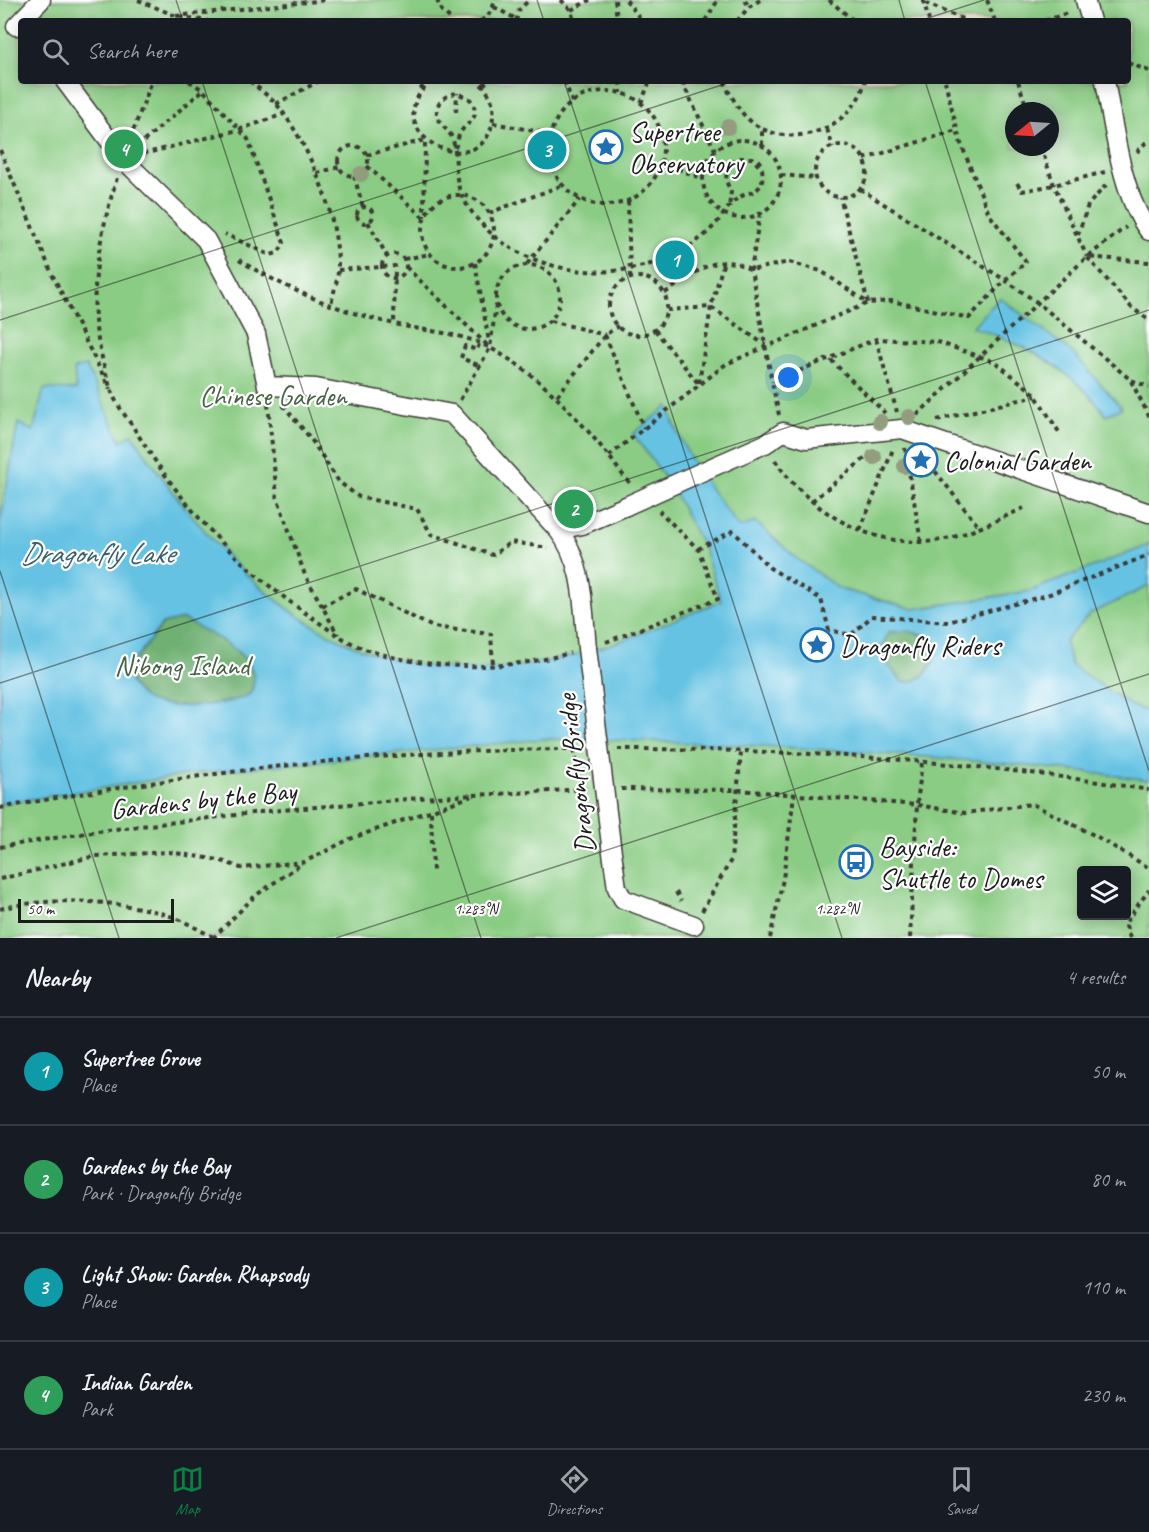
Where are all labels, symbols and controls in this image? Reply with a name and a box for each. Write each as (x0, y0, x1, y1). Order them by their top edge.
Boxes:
search box (18, 18, 1131, 84)
icon: search (39, 35, 72, 68)
text: Search here (87, 37, 177, 65)
north arrow (1005, 102, 1059, 156)
place label: Supertree Observatory (629, 114, 746, 181)
pin: 4 (104, 126, 144, 172)
pin: 3 (528, 128, 566, 172)
place icon: Supertree Observatory (588, 129, 624, 165)
pin: 1 (656, 238, 694, 282)
your location (774, 363, 803, 392)
park label: Chinese Garden (199, 378, 348, 413)
place icon: Colonial Garden (903, 442, 939, 478)
place label: Colonial Garden (944, 443, 1092, 478)
pin: 2 (554, 486, 594, 532)
water label: Dragonfly Lake (20, 534, 178, 572)
place icon: Dragonfly Riders (799, 627, 835, 663)
place label: Dragonfly Riders (840, 628, 1003, 663)
park label: Nibong Island (115, 648, 253, 683)
street label: Dragonfly Bridge (548, 690, 603, 856)
street label: Gardens by the Bay (108, 772, 300, 827)
place label: Bayside: Shuttle to Domes (879, 829, 1045, 896)
bus stop icon: Bayside: Shuttle to Domes (838, 844, 874, 880)
map controls (1077, 866, 1131, 920)
button: layers (1077, 866, 1131, 920)
scale bar (18, 896, 174, 924)
text: 50 m (27, 899, 54, 919)
text: 1.283°N (454, 900, 501, 919)
text: 1.282°N (815, 900, 862, 919)
text: Nearby (24, 961, 89, 994)
text: 4 results (1066, 965, 1125, 990)
text: Supertree Grove (81, 1045, 200, 1073)
text: 1 (39, 1059, 48, 1084)
text: 50 m (1091, 1059, 1125, 1084)
text: Place (81, 1073, 116, 1098)
text: Gardens by the Bay (81, 1153, 230, 1181)
text: 2 (39, 1167, 48, 1192)
text: 80 m (1091, 1167, 1125, 1192)
text: Park · Dragonfly Bridge (81, 1181, 241, 1206)
text: Light Show: Garden Rhapsody (81, 1261, 308, 1289)
text: 3 (39, 1275, 48, 1300)
text: 110 m (1082, 1275, 1125, 1300)
text: Place (81, 1289, 116, 1314)
text: Indian Garden (81, 1369, 192, 1397)
text: 4 (39, 1383, 48, 1408)
text: 230 m (1082, 1383, 1125, 1408)
text: Park (81, 1397, 113, 1422)
tab: Map (171, 1463, 204, 1519)
tab: Directions (547, 1463, 602, 1519)
tab: Saved (945, 1463, 978, 1519)

